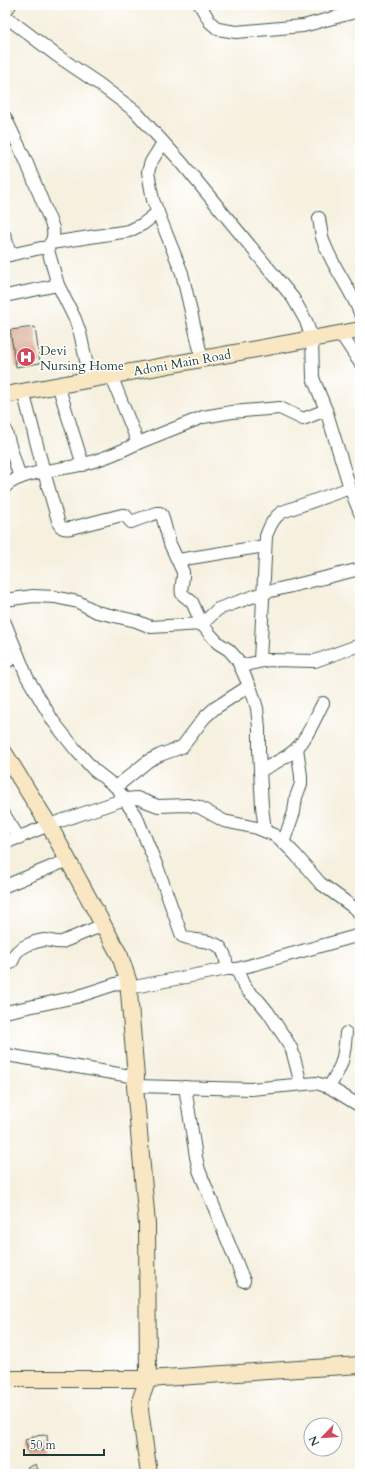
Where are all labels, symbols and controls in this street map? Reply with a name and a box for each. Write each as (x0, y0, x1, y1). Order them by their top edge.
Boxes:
place label: Devi Nursing Home (40, 342, 124, 375)
hospital icon: Devi Nursing Home (15, 346, 37, 368)
street label: Adoni Main Road (132, 346, 232, 380)
north arrow (303, 1417, 343, 1457)
scale bar (24, 1431, 104, 1457)
text: N (305, 1433, 323, 1449)
text: 50 m (30, 1437, 57, 1453)

